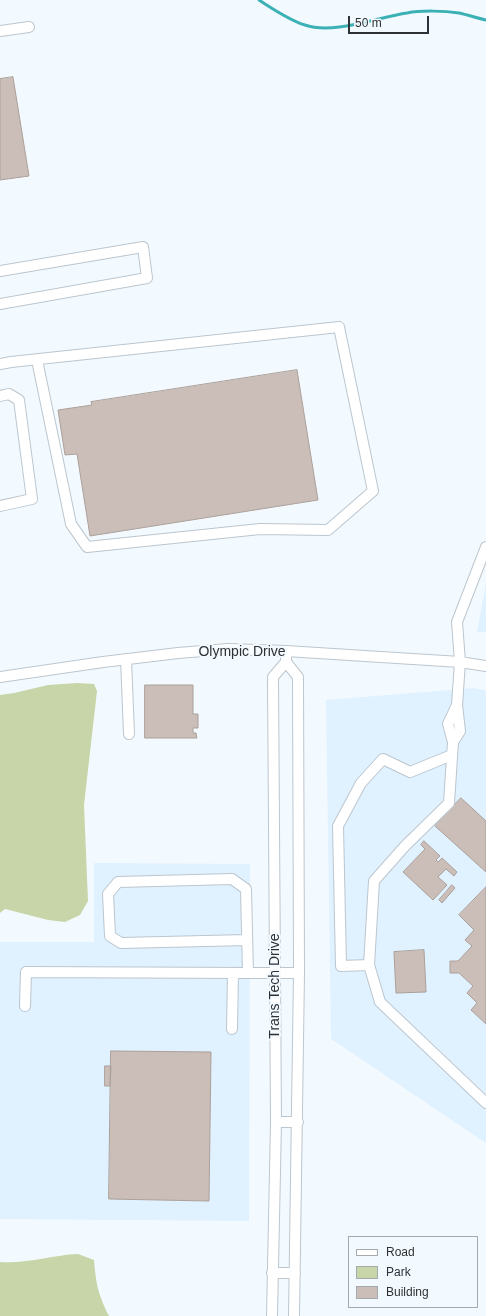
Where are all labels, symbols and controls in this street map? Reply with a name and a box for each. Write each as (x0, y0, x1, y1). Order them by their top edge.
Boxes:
scale bar (350, 8, 431, 34)
text: 50 m (355, 16, 382, 30)
street label: Olympic Drive (198, 644, 286, 660)
street label: Trans Tech Drive (267, 933, 283, 1039)
legend (348, 1236, 478, 1308)
text: Road (386, 1245, 415, 1259)
text: Park (386, 1265, 411, 1279)
text: Building (386, 1285, 429, 1299)

